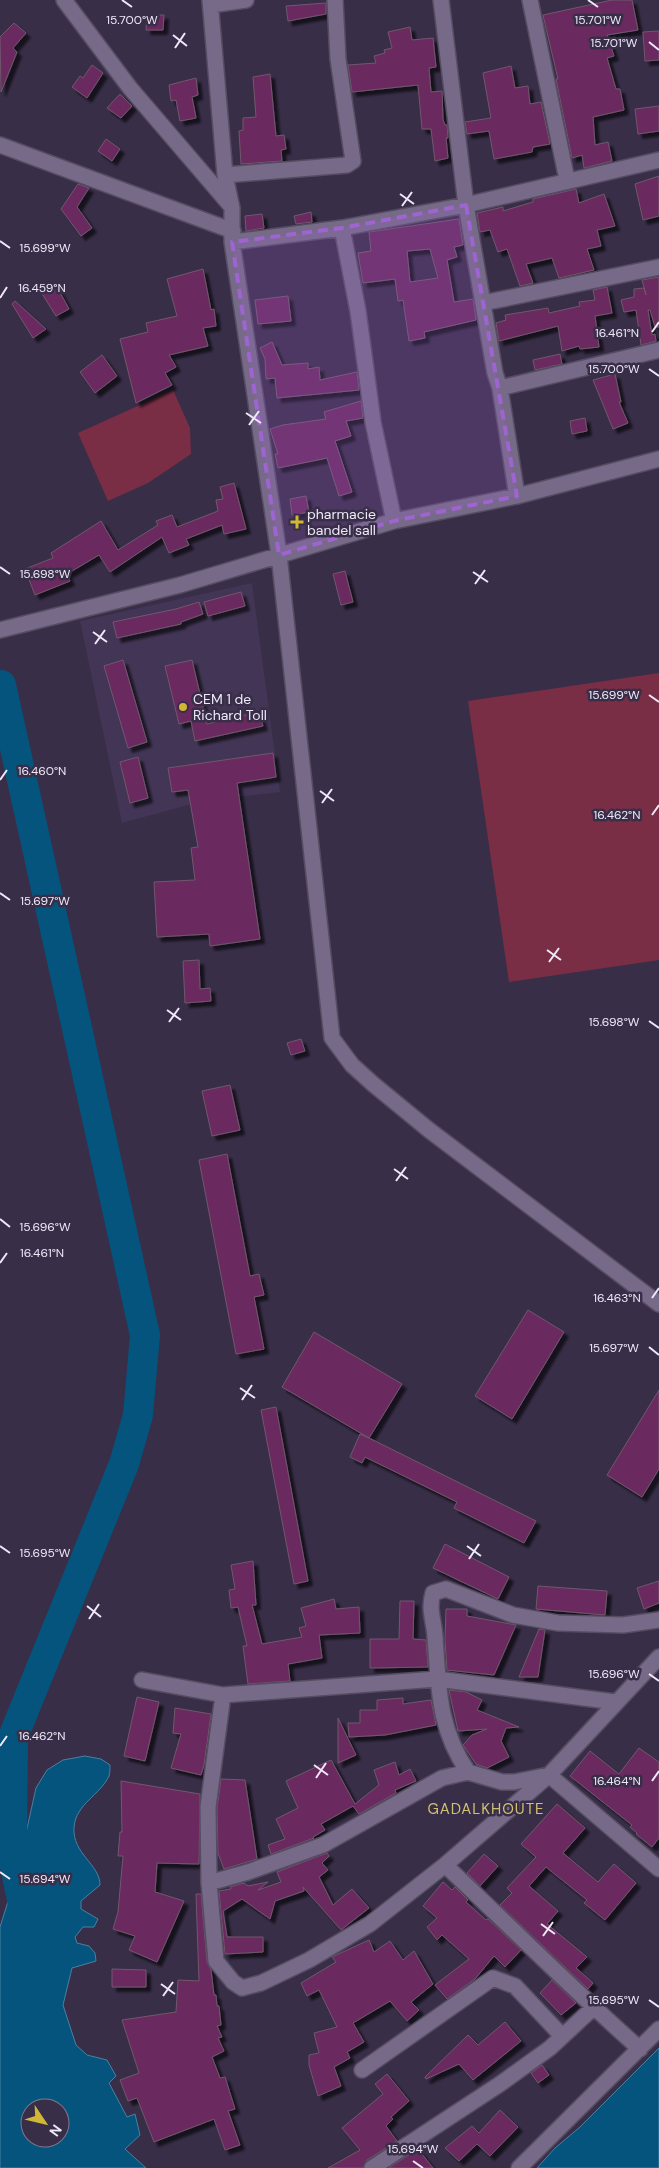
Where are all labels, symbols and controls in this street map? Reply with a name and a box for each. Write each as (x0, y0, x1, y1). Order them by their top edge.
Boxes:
text: 15.700°W (106, 12, 158, 28)
text: 15.701°W (574, 12, 622, 28)
text: 15.701°W (590, 35, 638, 51)
text: 15.699°W (19, 240, 71, 256)
text: 16.459°N (18, 280, 66, 296)
text: 16.461°N (595, 325, 639, 341)
text: 15.700°W (588, 361, 640, 377)
place label: pharmacie bandel sall (307, 505, 376, 539)
marker: pharmacie bandel sall (291, 516, 303, 528)
text: 15.698°W (20, 566, 71, 582)
text: 15.699°W (588, 687, 640, 703)
place label: CEM 1 de Richard Toll (193, 690, 267, 724)
marker: CEM 1 de Richard Toll (177, 701, 189, 713)
text: 16.460°N (18, 763, 66, 779)
text: 16.462°N (593, 807, 641, 823)
text: 15.697°W (20, 893, 70, 909)
text: 15.698°W (589, 1014, 640, 1030)
text: 15.696°W (19, 1219, 71, 1235)
text: 16.461°N (20, 1245, 64, 1261)
text: 16.463°N (593, 1290, 641, 1306)
text: 15.697°W (589, 1340, 639, 1356)
text: 15.695°W (20, 1545, 71, 1561)
text: 15.696°W (588, 1666, 640, 1682)
text: 16.462°N (18, 1728, 66, 1744)
text: 16.464°N (593, 1773, 641, 1789)
district label: GADALKHOUTE (427, 1799, 545, 1819)
text: 15.694°W (20, 1871, 71, 1887)
text: 15.695°W (589, 1992, 640, 2008)
north arrow (20, 2098, 70, 2148)
text: N (45, 2121, 66, 2140)
text: 15.694°W (388, 2141, 439, 2157)

